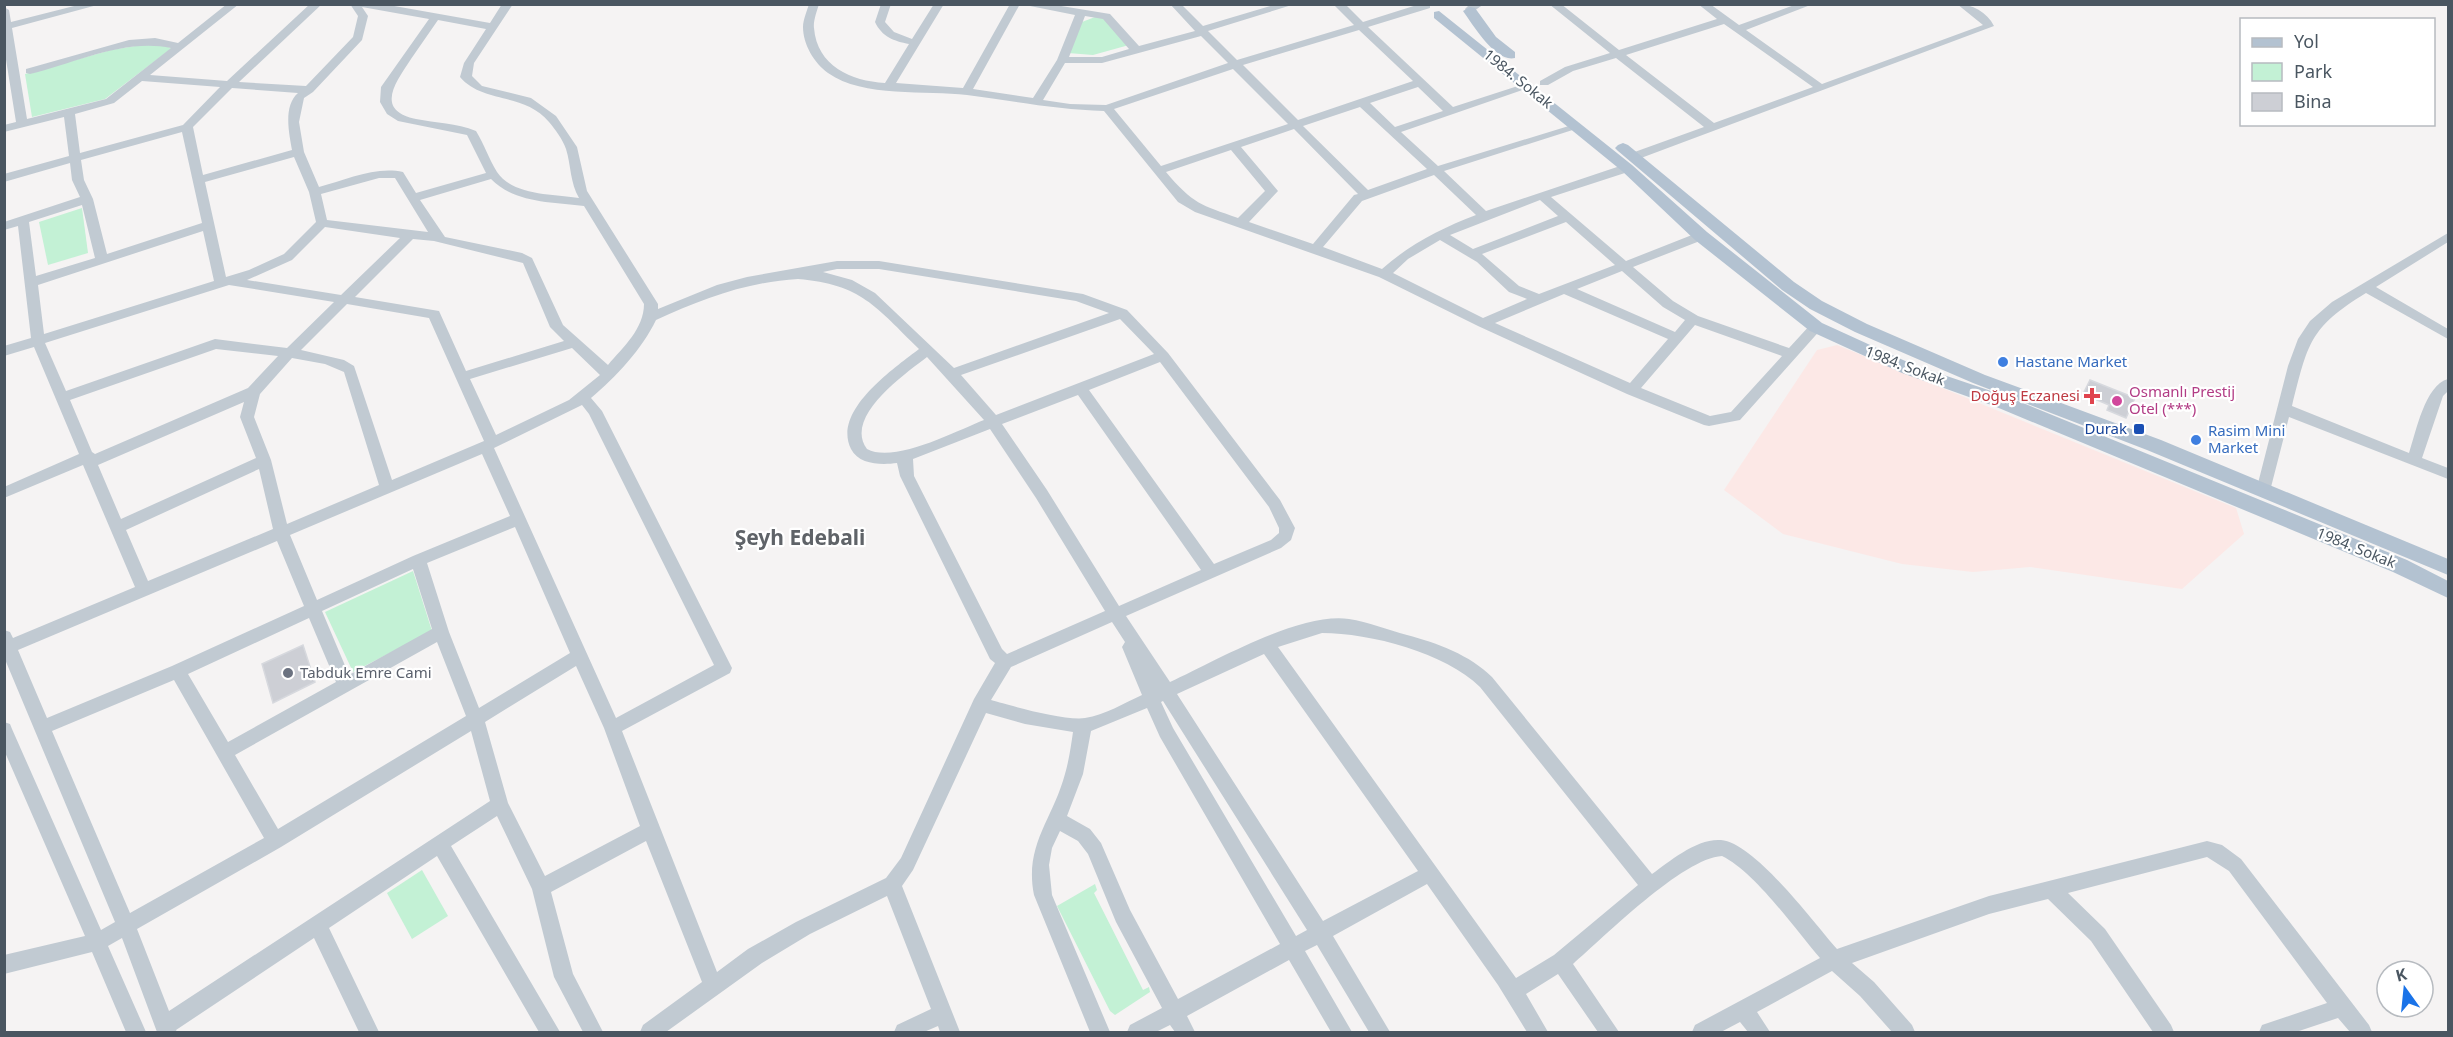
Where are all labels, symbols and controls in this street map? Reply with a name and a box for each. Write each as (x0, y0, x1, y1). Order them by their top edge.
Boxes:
legend (2240, 18, 2435, 126)
text: Yol (2294, 29, 2319, 53)
street label: 1984. Sokak (1480, 44, 1558, 112)
text: Park (2294, 59, 2332, 83)
text: Bina (2294, 89, 2332, 113)
street label: 1984. Sokak (1863, 341, 1948, 389)
place label: Hastane Market (2015, 351, 2128, 371)
marker: Hastane Market (1996, 355, 2010, 369)
place label: Osmanlı Prestij Otel (***) (2129, 381, 2235, 418)
place label: Doğuş Eczanesi (1971, 385, 2080, 405)
marker: Doğuş Eczanesi (2085, 389, 2099, 403)
marker: Osmanlı Prestij Otel (***) (2110, 394, 2124, 408)
place label: Durak (2084, 418, 2127, 438)
place label: Rasim Mini Market (2208, 420, 2285, 457)
marker: Durak (2132, 422, 2146, 436)
marker: Rasim Mini Market (2189, 433, 2203, 447)
street label: 1984. Sokak (2314, 522, 2399, 572)
district label: Şeyh Edebali (735, 523, 865, 551)
place label: Tabduk Emre Cami (300, 662, 432, 682)
marker: Tabduk Emre Cami (281, 666, 295, 680)
north arrow (2375, 959, 2435, 1019)
text: K (2393, 962, 2409, 987)

